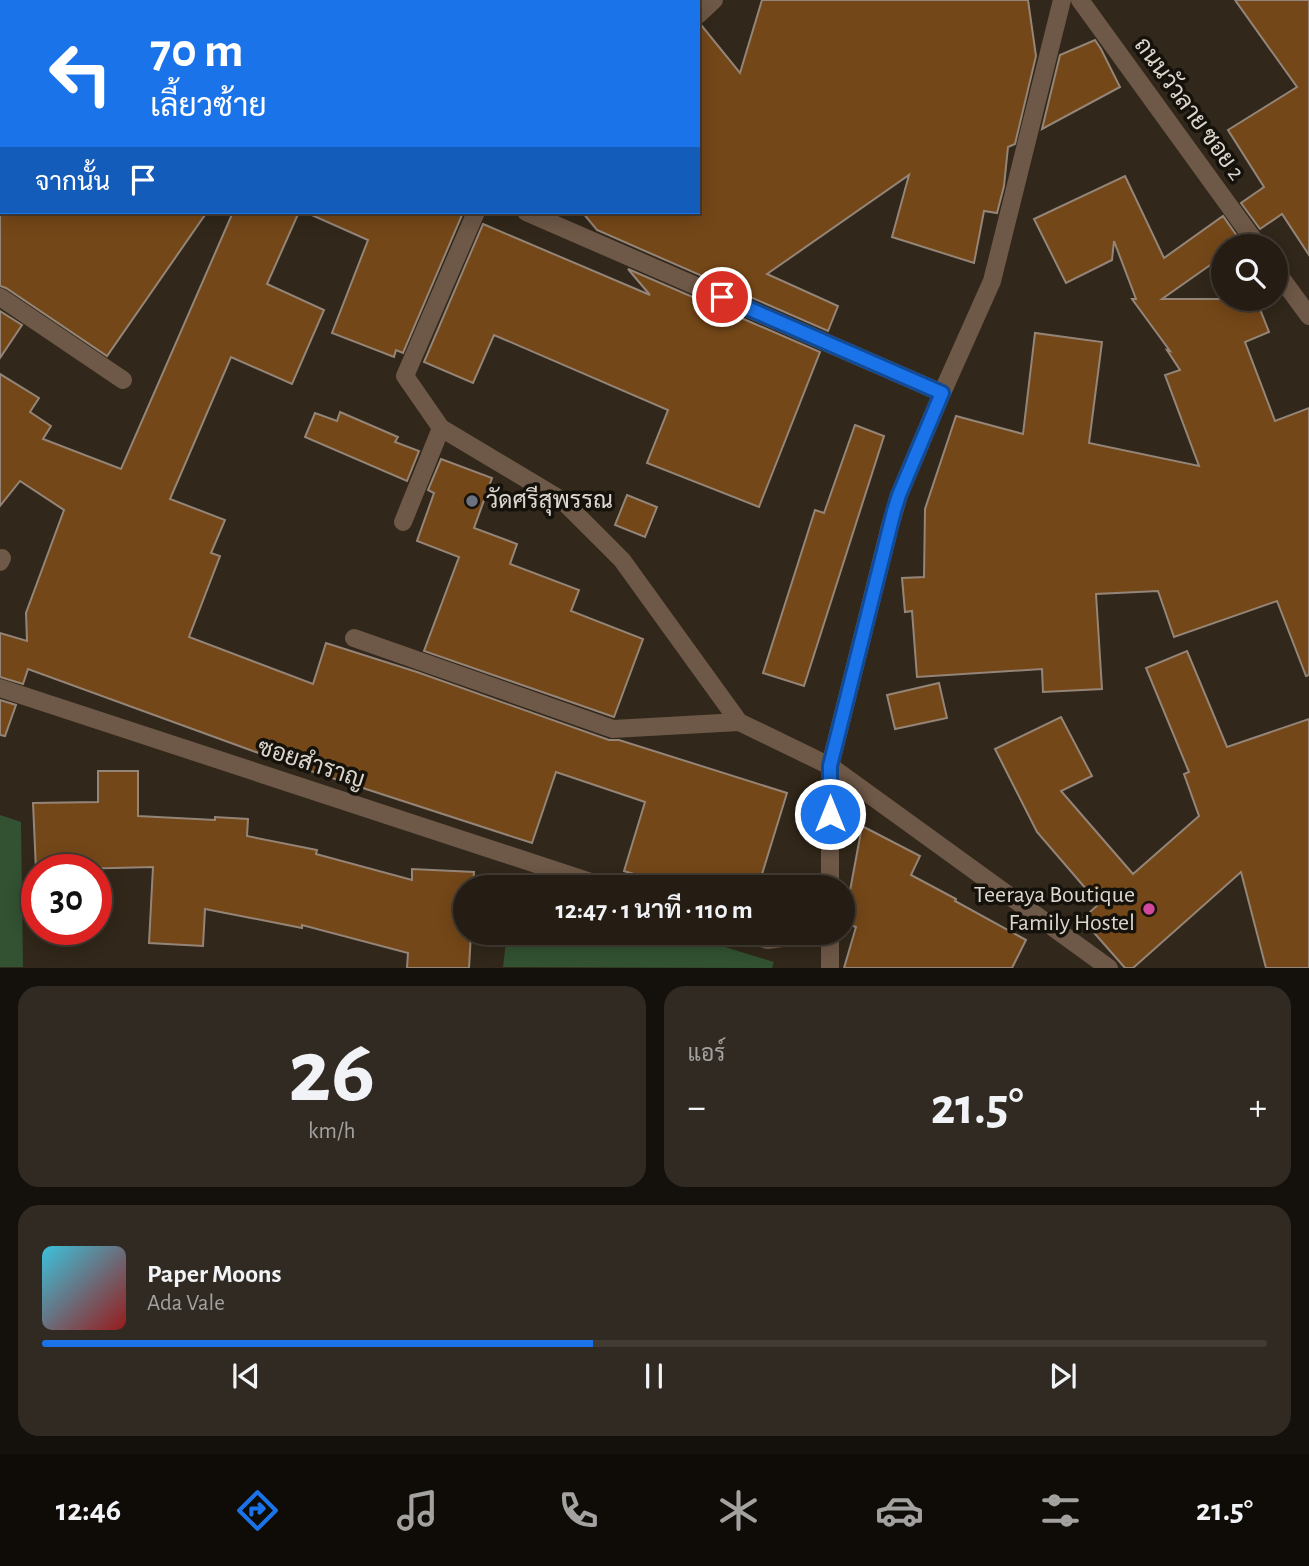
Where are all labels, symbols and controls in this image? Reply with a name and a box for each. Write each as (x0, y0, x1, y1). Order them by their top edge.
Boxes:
text: 70 m (150, 27, 244, 76)
icon: left (35, 28, 126, 119)
street label: ถนนวัวลาย ซอย 2 (1129, 31, 1251, 185)
text: เลี้ยวซ้าย (150, 90, 267, 122)
icon: arrive (124, 161, 162, 199)
text: จากนั้น (35, 169, 110, 195)
map controls (1211, 234, 1288, 311)
button: search (1211, 234, 1288, 311)
pin (692, 267, 752, 327)
icon: arrive (703, 278, 741, 316)
place label: วัดศรีสุพรรณ (486, 485, 613, 516)
marker: วัดศรีสุพรรณ (464, 493, 480, 509)
street label: ซอยสำราญ (254, 733, 369, 794)
position arrow (793, 777, 867, 851)
speed limit sign: 30 (21, 854, 112, 945)
place label: Teeraya Boutique Family Hostel (974, 883, 1135, 935)
text: 12:47 · 1 นาที · 110 m (555, 897, 753, 923)
marker: Teeraya Boutique Family Hostel (1141, 901, 1157, 917)
text: 26 (288, 1027, 375, 1118)
text: แอร์ (688, 1043, 725, 1066)
text: 21.5° (931, 1081, 1024, 1133)
text: − (688, 1089, 706, 1127)
text: + (1249, 1089, 1267, 1127)
text: km/h (308, 1120, 355, 1143)
text: Paper Moons (147, 1261, 282, 1287)
text: Ada Vale (147, 1292, 225, 1315)
icon: previous (227, 1357, 265, 1395)
icon: pause (635, 1357, 673, 1395)
icon: next (1044, 1357, 1082, 1395)
icon: directions (233, 1486, 282, 1535)
icon: music (393, 1486, 442, 1535)
icon: phone (554, 1486, 603, 1535)
icon: climate (714, 1486, 763, 1535)
icon: car (875, 1486, 924, 1535)
icon: filters (1036, 1486, 1085, 1535)
text: 12:46 (56, 1494, 121, 1526)
text: 21.5° (1196, 1494, 1253, 1526)

